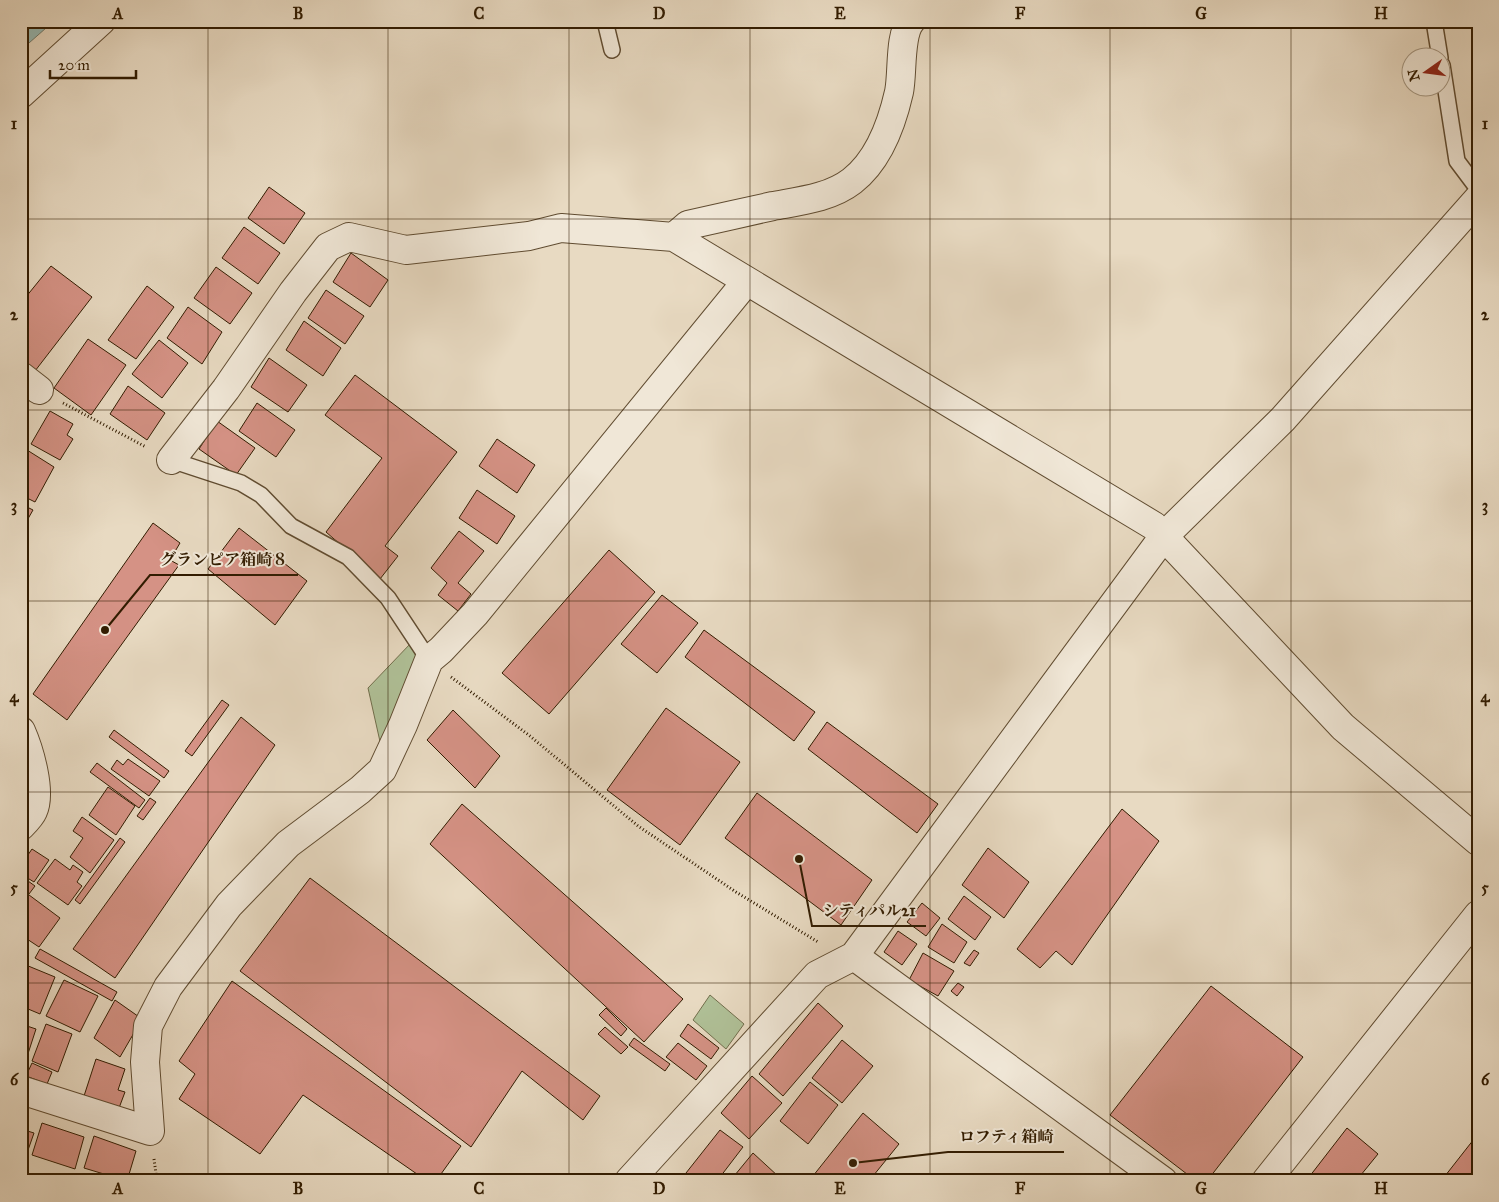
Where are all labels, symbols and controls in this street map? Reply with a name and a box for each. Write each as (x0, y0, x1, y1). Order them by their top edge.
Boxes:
text: A (112, 4, 124, 23)
text: B (293, 4, 303, 23)
text: C (474, 4, 485, 23)
text: D (653, 4, 666, 23)
text: E (834, 4, 846, 23)
text: F (1015, 4, 1026, 23)
text: G (1195, 4, 1207, 23)
text: H (1374, 4, 1388, 23)
scale bar (50, 48, 136, 80)
north arrow (1402, 48, 1452, 98)
text: 20 m (58, 56, 90, 74)
text: N (1404, 67, 1424, 83)
text: 1 (11, 114, 18, 133)
text: 1 (1482, 114, 1489, 133)
text: 2 (10, 305, 19, 324)
text: 2 (1481, 305, 1490, 324)
text: 3 (11, 496, 17, 516)
text: 3 (1482, 496, 1488, 516)
callout: グランピア箱崎８ (150, 544, 298, 575)
text: グランピア箱崎８ (160, 550, 288, 569)
text: 4 (10, 687, 20, 707)
text: 4 (1481, 687, 1491, 707)
text: 5 (10, 878, 18, 897)
text: 5 (1481, 878, 1489, 897)
callout: シティパル21 (812, 895, 926, 926)
text: シティパル21 (823, 901, 916, 920)
text: 6 (10, 1070, 19, 1089)
text: 6 (1481, 1070, 1490, 1089)
callout: ロフティ箱崎 (948, 1121, 1064, 1152)
text: ロフティ箱崎 (959, 1127, 1054, 1146)
text: A (112, 1179, 124, 1198)
text: B (293, 1179, 303, 1198)
text: C (474, 1179, 485, 1198)
text: D (653, 1179, 666, 1198)
text: E (834, 1179, 846, 1198)
text: F (1015, 1179, 1026, 1198)
text: G (1195, 1179, 1207, 1198)
text: H (1374, 1179, 1388, 1198)

